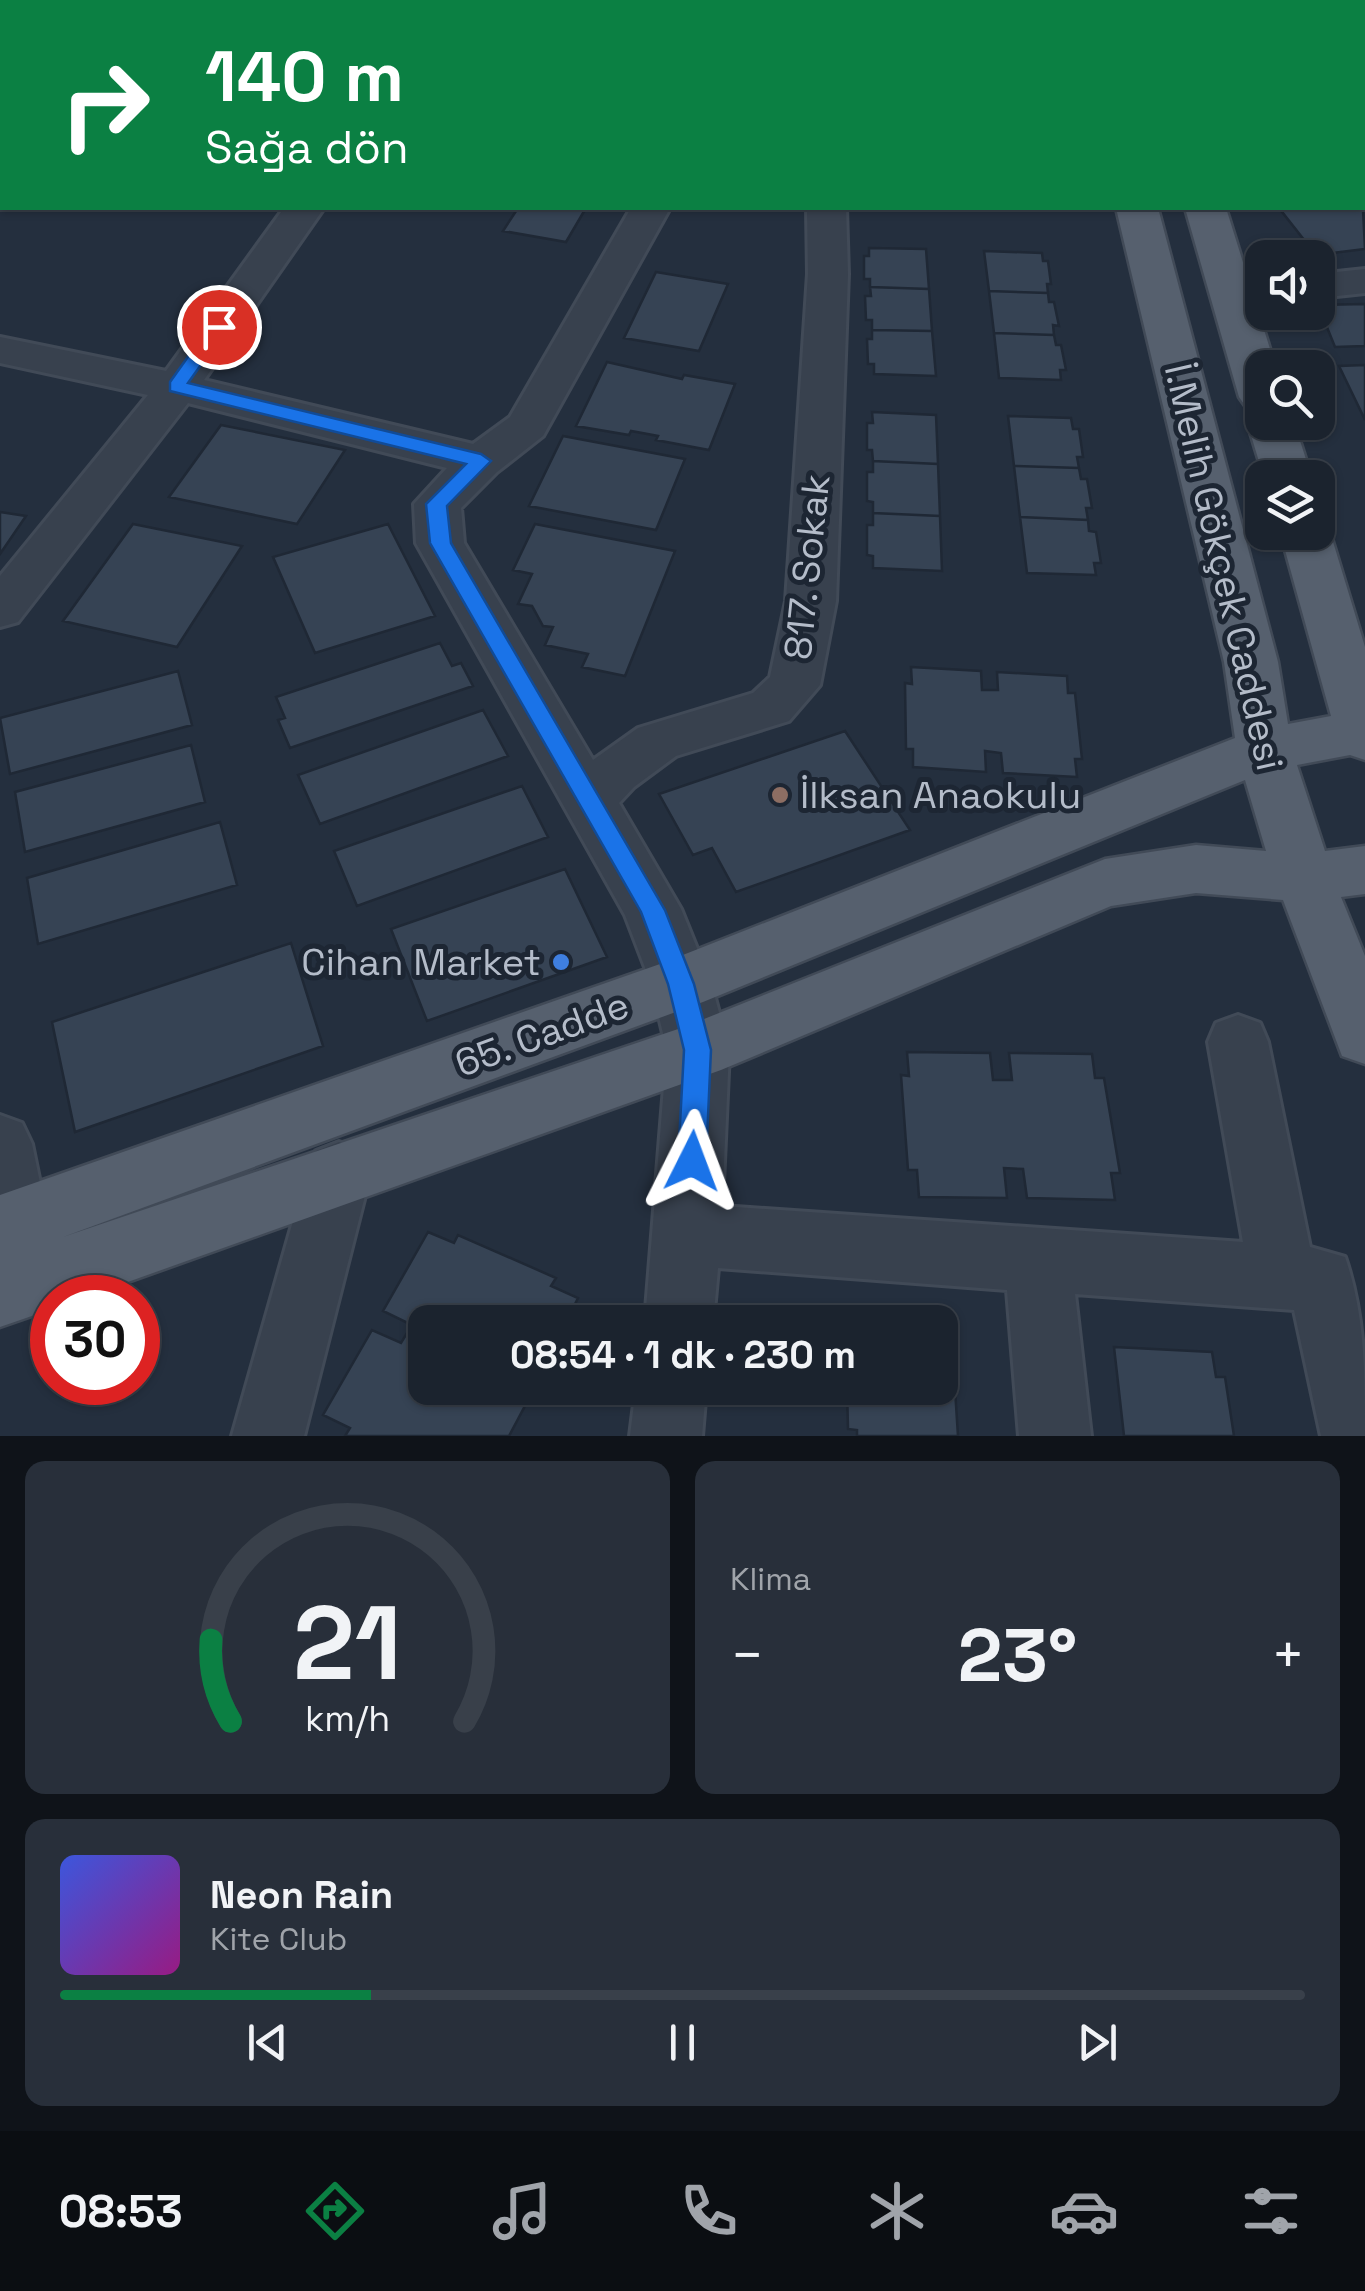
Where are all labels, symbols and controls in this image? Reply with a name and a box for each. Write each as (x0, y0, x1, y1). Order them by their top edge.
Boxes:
text: 140 m (205, 32, 404, 121)
icon: right (40, 40, 170, 170)
text: Sağa dön (205, 119, 409, 176)
map controls (1245, 240, 1335, 550)
button: sound (1245, 240, 1335, 330)
pin (177, 285, 262, 370)
icon: arrive (192, 300, 247, 355)
button: search (1245, 350, 1335, 440)
street label: İ.Melih Gökçek Caddesi (1154, 359, 1294, 775)
button: layers (1245, 460, 1335, 550)
street label: 817. Sokak (773, 472, 841, 662)
place label: İlksan Anaokulu (800, 771, 1081, 819)
marker: İlksan Anaokulu (769, 784, 791, 806)
place label: Cihan Market (301, 938, 541, 986)
marker: Cihan Market (550, 951, 572, 973)
street label: 65. Cadde (449, 980, 635, 1088)
position arrow (640, 1109, 744, 1213)
speed limit sign: 30 (30, 1275, 160, 1405)
text: 08:54 · 1 dk · 230 m (510, 1331, 856, 1379)
text: Klima (730, 1559, 811, 1599)
text: 21 (293, 1577, 402, 1709)
text: 23° (958, 1607, 1077, 1703)
text: − (730, 1620, 764, 1690)
text: + (1271, 1620, 1305, 1690)
text: km/h (305, 1696, 390, 1741)
text: Neon Rain (210, 1871, 393, 1919)
text: Kite Club (210, 1919, 347, 1959)
icon: previous (240, 2015, 295, 2070)
icon: pause (655, 2015, 710, 2070)
icon: next (1070, 2015, 1125, 2070)
icon: directions (300, 2176, 370, 2246)
icon: music (487, 2176, 557, 2246)
icon: phone (674, 2176, 744, 2246)
icon: climate (862, 2176, 932, 2246)
icon: car (1049, 2176, 1119, 2246)
icon: filters (1236, 2176, 1306, 2246)
text: 08:53 (59, 2183, 183, 2240)

